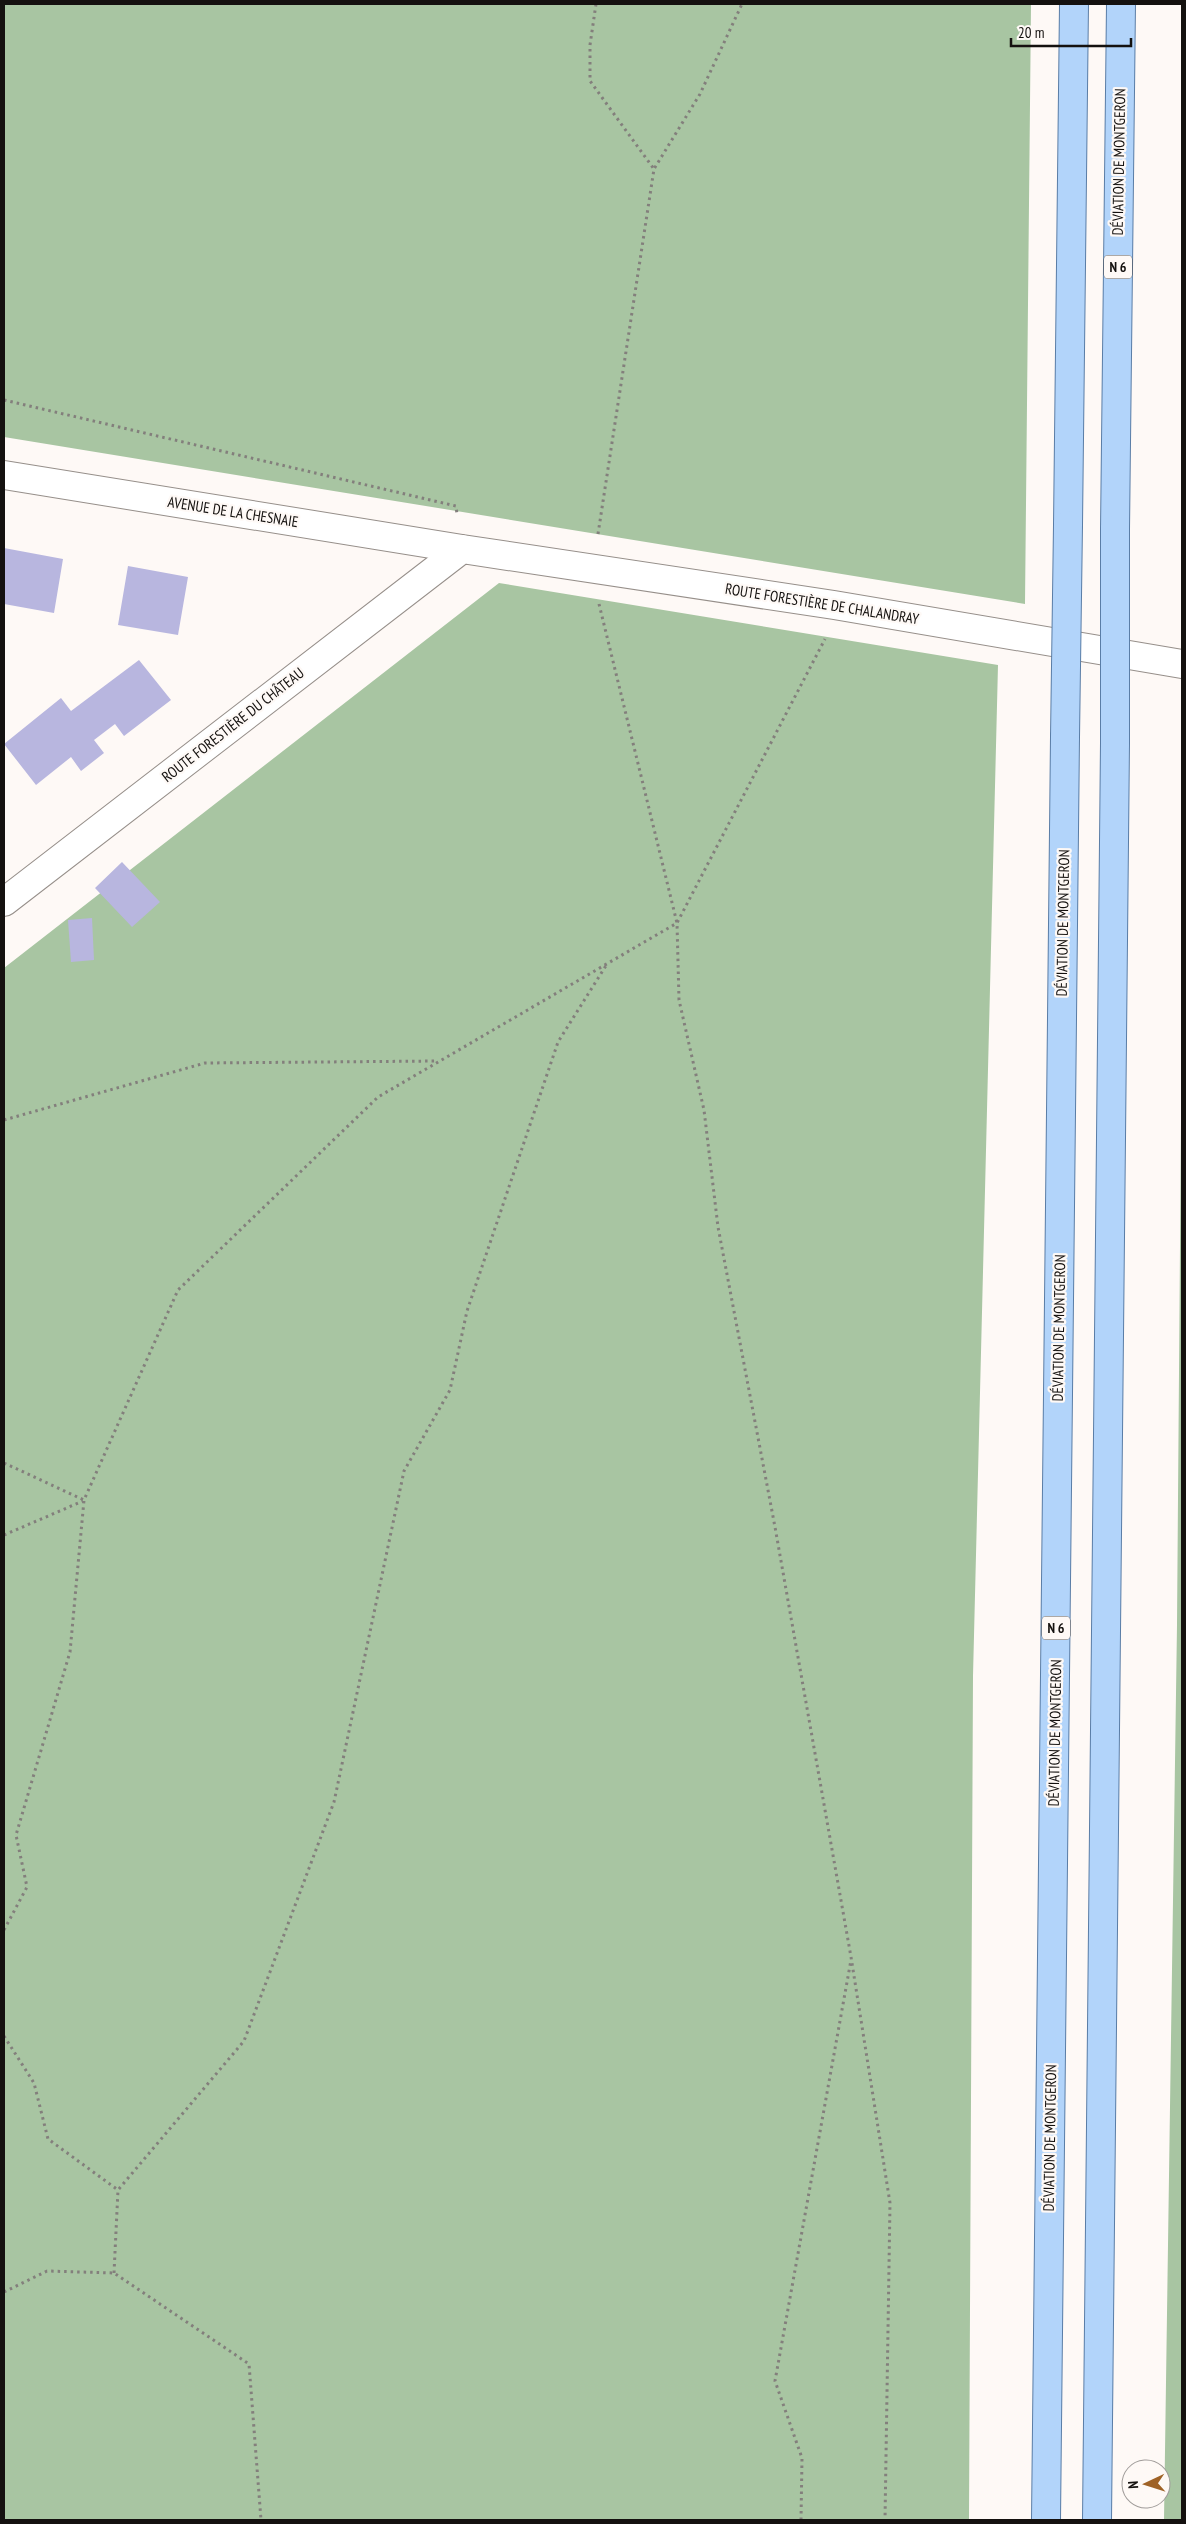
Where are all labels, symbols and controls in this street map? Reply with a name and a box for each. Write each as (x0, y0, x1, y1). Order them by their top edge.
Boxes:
scale bar (1011, 15, 1131, 47)
text: 20 m (1018, 23, 1044, 42)
street label: DÉVIATION DE MONTGERON (1108, 88, 1129, 236)
road number: N 6 (1104, 256, 1132, 278)
street label: AVENUE DE LA CHESNAIE (166, 492, 300, 531)
street label: ROUTE FORESTIÈRE DE CHALANDRAY (724, 579, 920, 628)
street label: ROUTE FORESTIÈRE DU CHÂTEAU (158, 663, 308, 786)
street label: DÉVIATION DE MONTGERON (1052, 849, 1073, 997)
street label: DÉVIATION DE MONTGERON (1048, 1254, 1069, 1402)
road number: N 6 (1042, 1616, 1070, 1640)
street label: DÉVIATION DE MONTGERON (1044, 1659, 1065, 1807)
street label: DÉVIATION DE MONTGERON (1039, 2064, 1060, 2212)
north arrow (1121, 2459, 1171, 2509)
text: N (1124, 2481, 1142, 2489)

